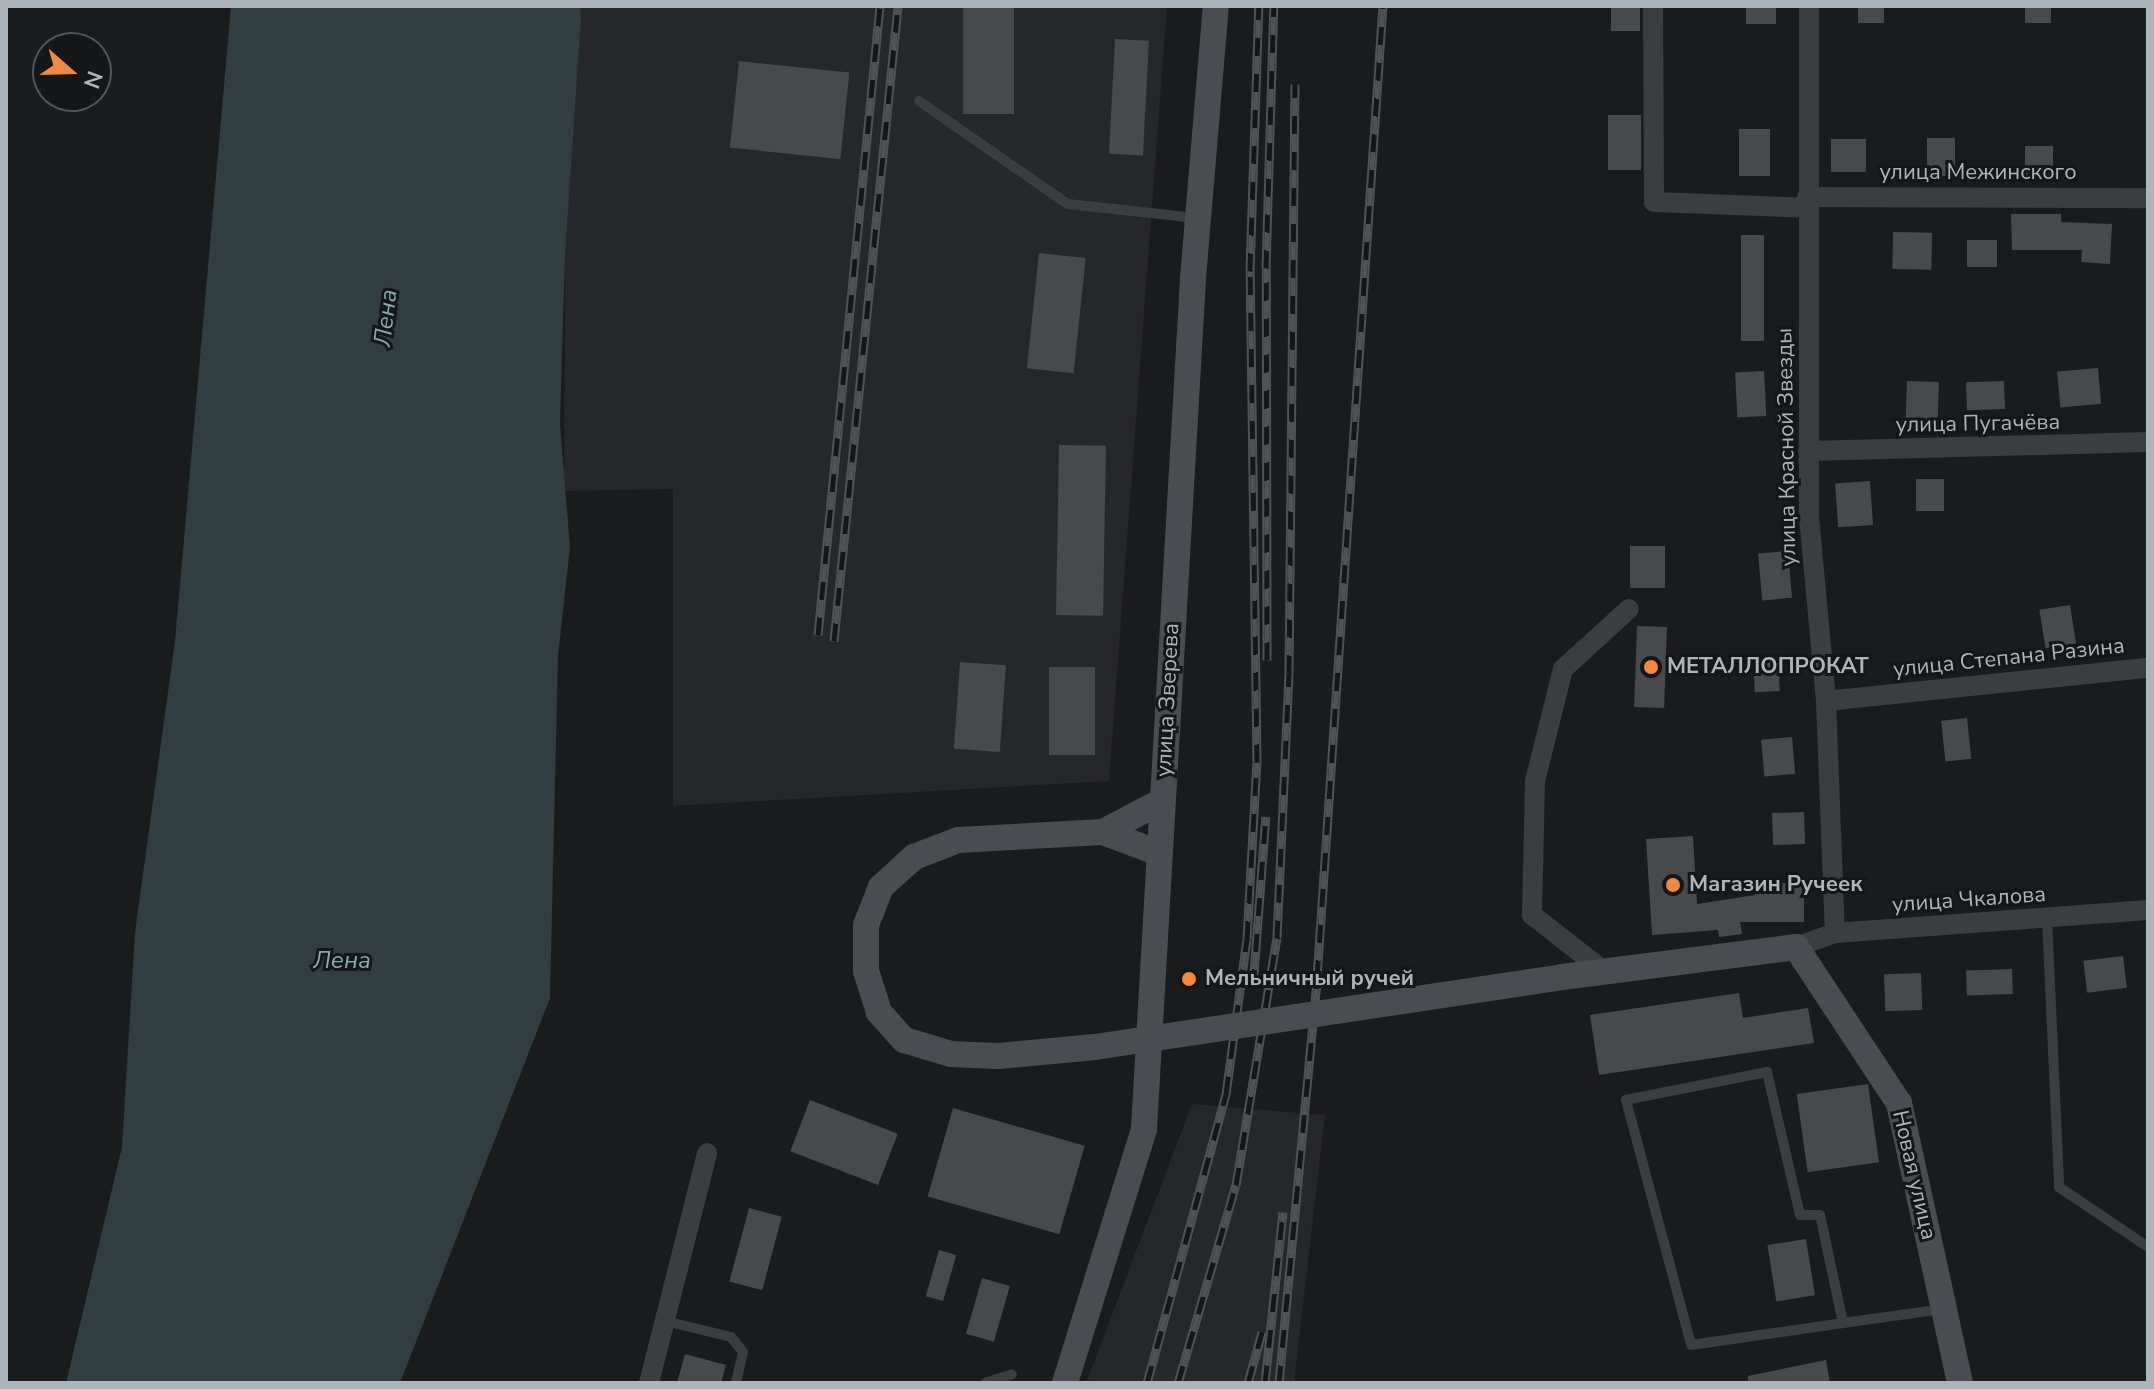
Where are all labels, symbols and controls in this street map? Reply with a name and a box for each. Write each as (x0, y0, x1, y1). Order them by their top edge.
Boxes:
north arrow (32, 32, 112, 112)
text: N (76, 67, 110, 92)
street label: улица Межинского (1879, 160, 2077, 186)
water label: Лена (368, 288, 404, 348)
street label: улица Красной Звезды (1772, 328, 1802, 566)
street label: улица Пугачёва (1896, 409, 2060, 439)
street label: улица Зверева (1151, 622, 1185, 778)
street label: улица Степана Разина (1892, 633, 2126, 683)
place label: МЕТАЛЛОПРОКАТ (1667, 654, 1869, 680)
marker: МЕТАЛЛОПРОКАТ (1642, 658, 1660, 676)
place label: Магазин Ручеек (1689, 872, 1863, 898)
marker: Магазин Ручеек (1664, 876, 1682, 894)
street label: улица Чкалова (1891, 881, 2047, 919)
water label: Лена (313, 947, 371, 975)
place label: Мельничный ручей (1205, 966, 1414, 992)
marker: Мельничный ручей (1180, 970, 1198, 988)
street label: Новая улица (1886, 1108, 1942, 1242)

